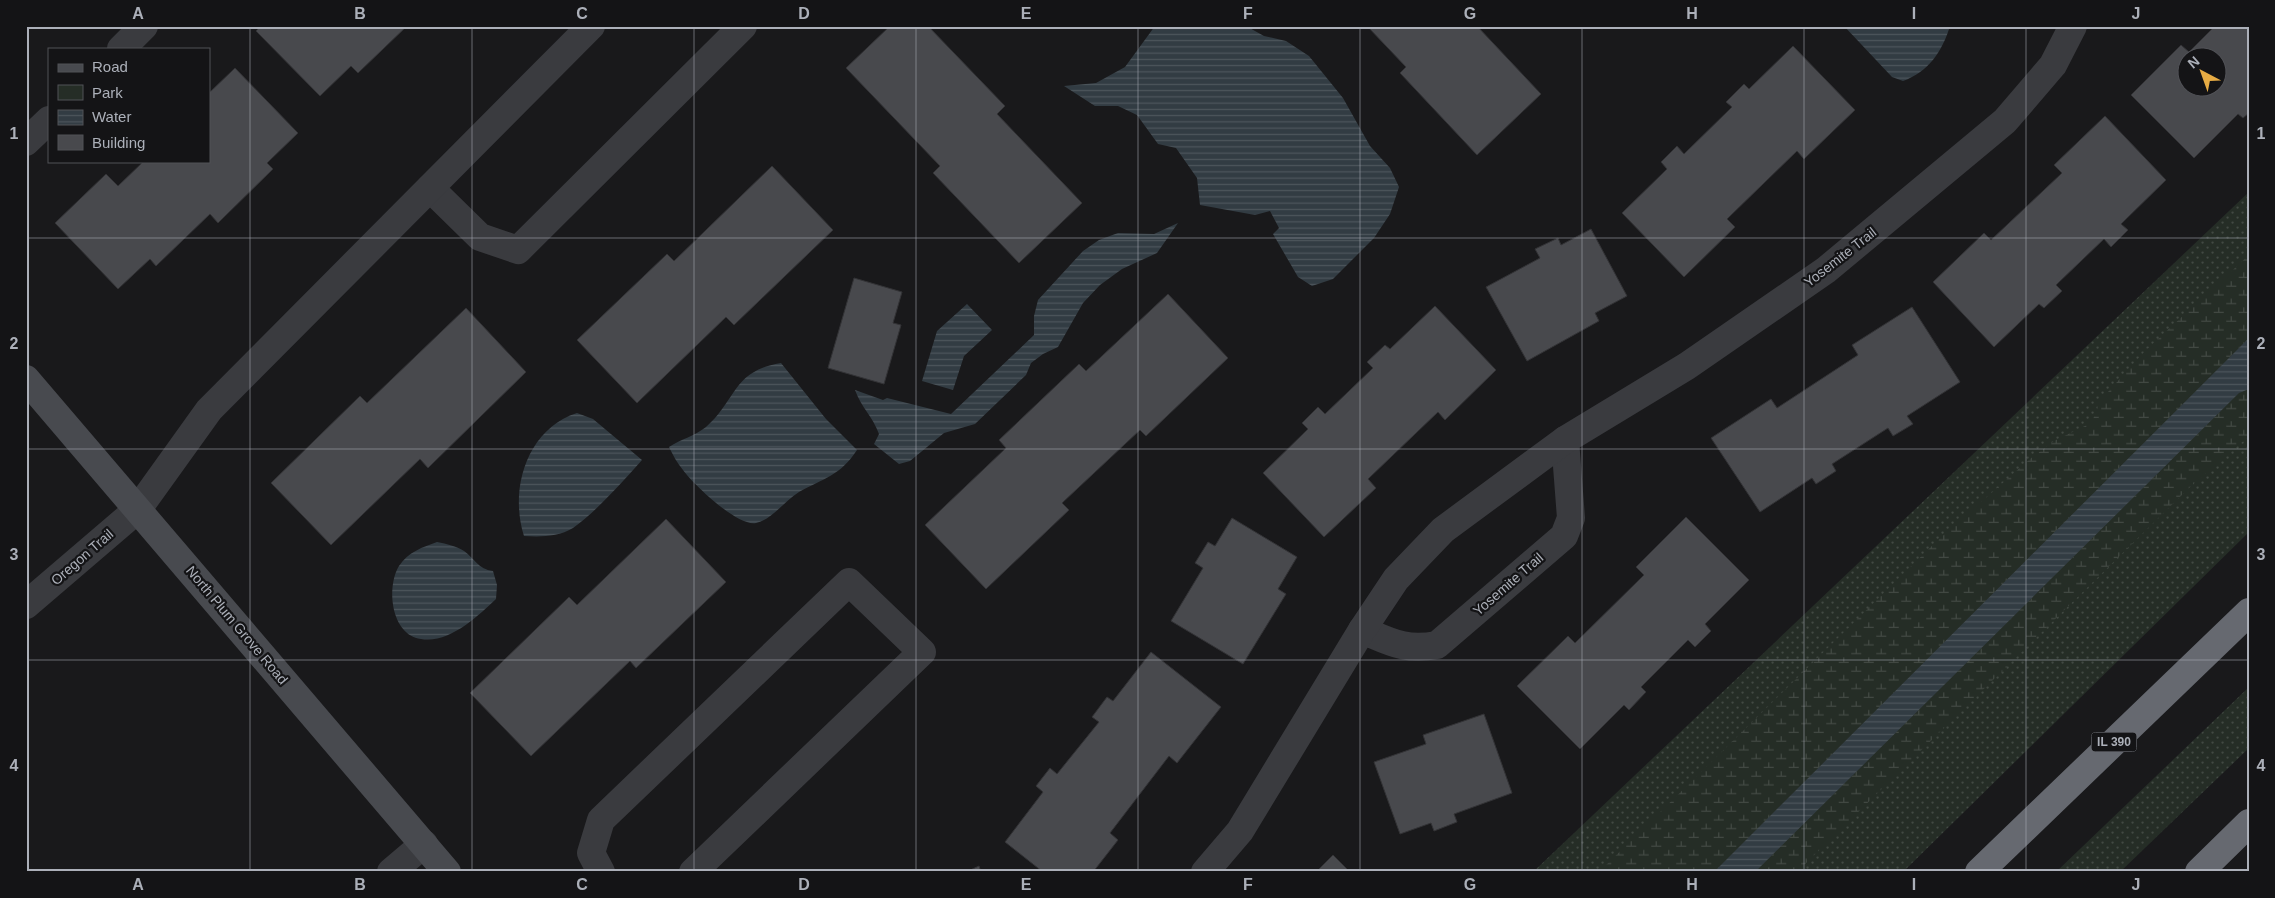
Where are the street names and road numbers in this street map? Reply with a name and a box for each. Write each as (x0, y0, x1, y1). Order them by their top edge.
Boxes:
street label: Yosemite Trail (1801, 224, 1879, 290)
street label: Oregon Trail (48, 526, 116, 588)
street label: Yosemite Trail (1470, 549, 1546, 619)
street label: North Plum Grove Road (183, 563, 291, 687)
road number: IL 390 (2092, 732, 2136, 752)

